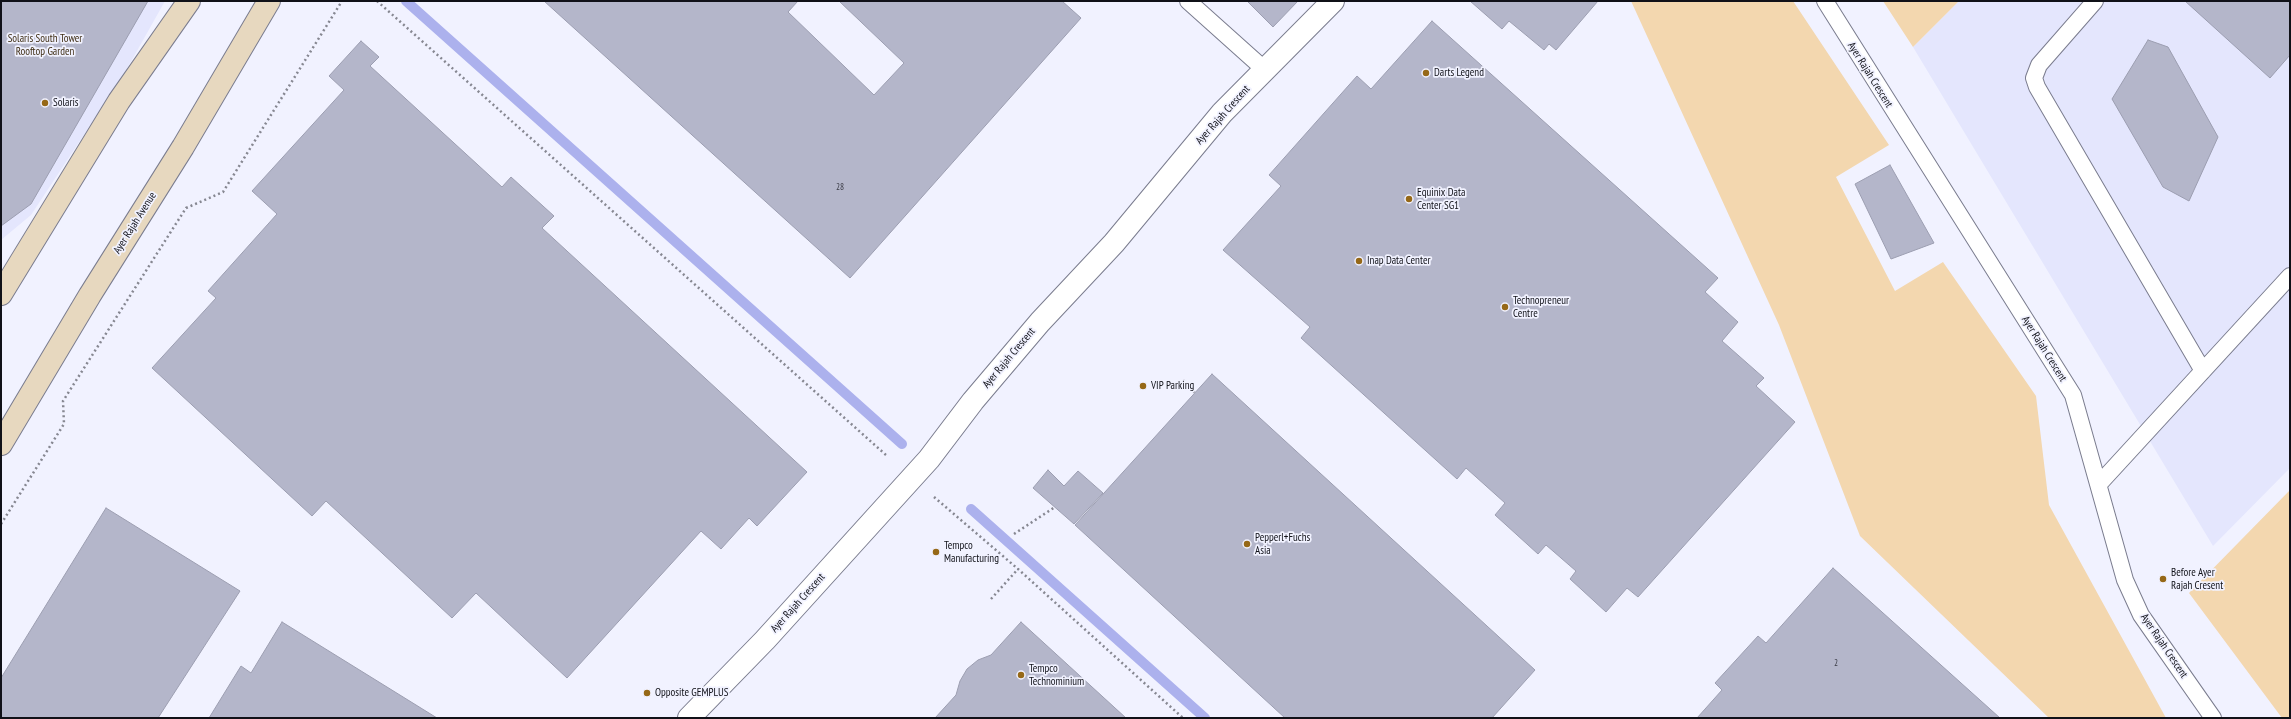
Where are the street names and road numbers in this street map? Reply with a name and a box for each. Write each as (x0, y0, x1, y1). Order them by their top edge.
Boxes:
street label: Ayer Rajah Crescent (1845, 40, 1895, 110)
street label: Ayer Rajah Crescent (1193, 83, 1253, 147)
street label: Ayer Rajah Avenue (111, 190, 159, 256)
street label: Ayer Rajah Crescent (2019, 314, 2069, 384)
street label: Ayer Rajah Crescent (980, 325, 1038, 391)
street label: Ayer Rajah Crescent (768, 571, 828, 635)
street label: Ayer Rajah Crescent (2138, 611, 2190, 681)

